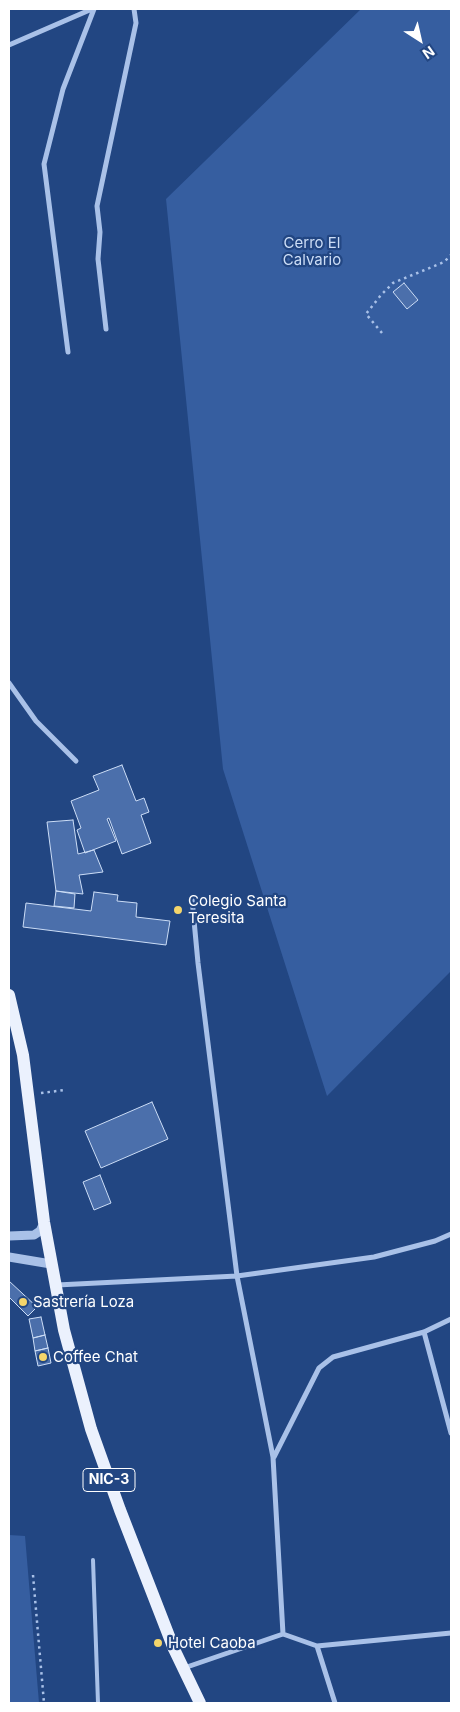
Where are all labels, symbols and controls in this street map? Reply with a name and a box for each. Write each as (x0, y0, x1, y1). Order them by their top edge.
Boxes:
north arrow (395, 15, 445, 65)
text: N (420, 43, 438, 63)
park label: Cerro El Calvario (283, 234, 341, 269)
place label: Colegio Santa Teresita (188, 892, 287, 927)
marker: Colegio Santa Teresita (172, 904, 184, 916)
place label: Sastrería Loza (33, 1293, 134, 1311)
marker: Sastrería Loza (17, 1296, 29, 1308)
place label: Coffee Chat (53, 1348, 138, 1366)
marker: Coffee Chat (37, 1351, 49, 1363)
road number: NIC-3 (83, 1468, 135, 1492)
place label: Hotel Caoba (168, 1634, 256, 1652)
marker: Hotel Caoba (152, 1637, 164, 1649)

